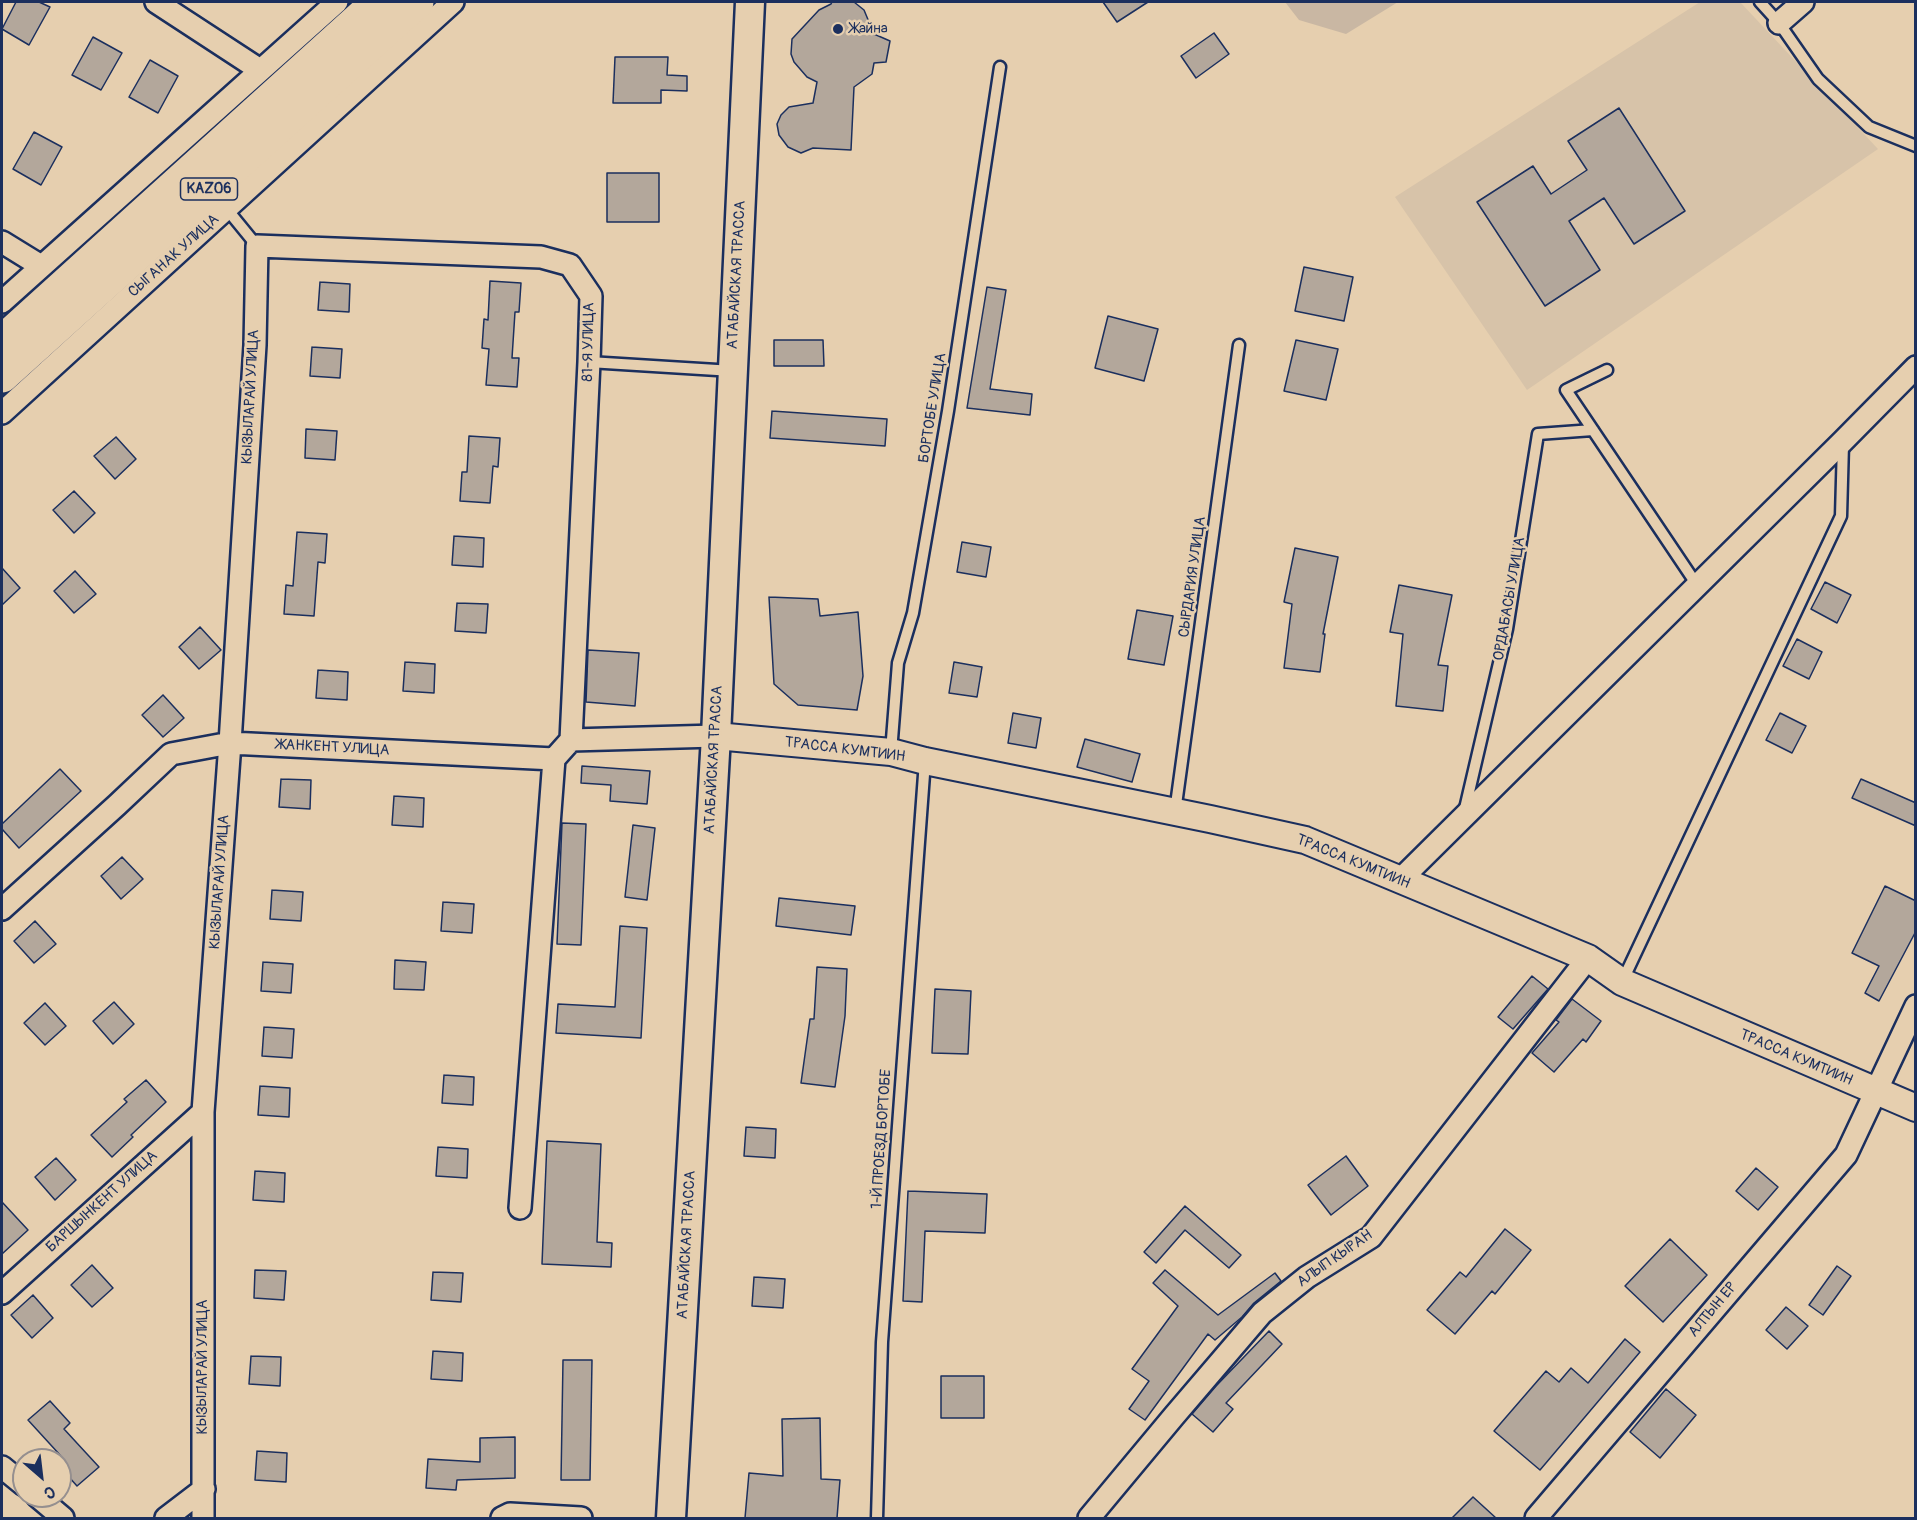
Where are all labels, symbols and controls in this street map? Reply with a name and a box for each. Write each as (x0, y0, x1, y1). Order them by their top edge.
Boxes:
place label: Жайна (850, 20, 888, 38)
marker: Жайна (831, 22, 845, 36)
road number: KАZ06 (180, 178, 238, 200)
street label: АТАБАЙСКАЯ ТРАССА (724, 200, 750, 350)
street label: СЫГАНАК УЛИЦА (125, 211, 223, 301)
street label: 81-Я УЛИЦА (579, 302, 599, 382)
street label: КЫЗЫЛАРАЙ УЛИЦА (238, 329, 264, 465)
street label: БОРТОБЕ УЛИЦА (915, 352, 951, 464)
street label: СЫРДАРИЯ УЛИЦА (1176, 515, 1210, 639)
street label: ОРДАБАСЫ УЛИЦА (1490, 536, 1530, 662)
street label: АТАБАЙСКАЯ ТРАССА (701, 685, 727, 835)
street label: ТРАССА КУМТИИН (784, 734, 906, 766)
street label: ЖАНКЕНТ УЛИЦА (276, 736, 390, 760)
street label: КЫЗЫЛАРАЙ УЛИЦА (206, 814, 234, 950)
street label: ТРАССА КУМТИИН (1293, 831, 1413, 893)
street label: ТРАССА КУМТИИН (1737, 1026, 1855, 1090)
street label: 1-Й ПРОЕЗД БОРТОБЕ (868, 1068, 896, 1210)
street label: БАРШЫНКЕНТ УЛИЦА (43, 1147, 161, 1257)
street label: АТАБАЙСКАЯ ТРАССА (674, 1170, 700, 1320)
street label: АЛЫП КЫРАН (1294, 1226, 1376, 1292)
street label: АЛТЫН ЕР (1685, 1279, 1741, 1341)
street label: КЫЗЫЛАРАЙ УЛИЦА (194, 1300, 212, 1434)
north arrow (12, 1448, 72, 1508)
text: С (40, 1481, 59, 1503)

